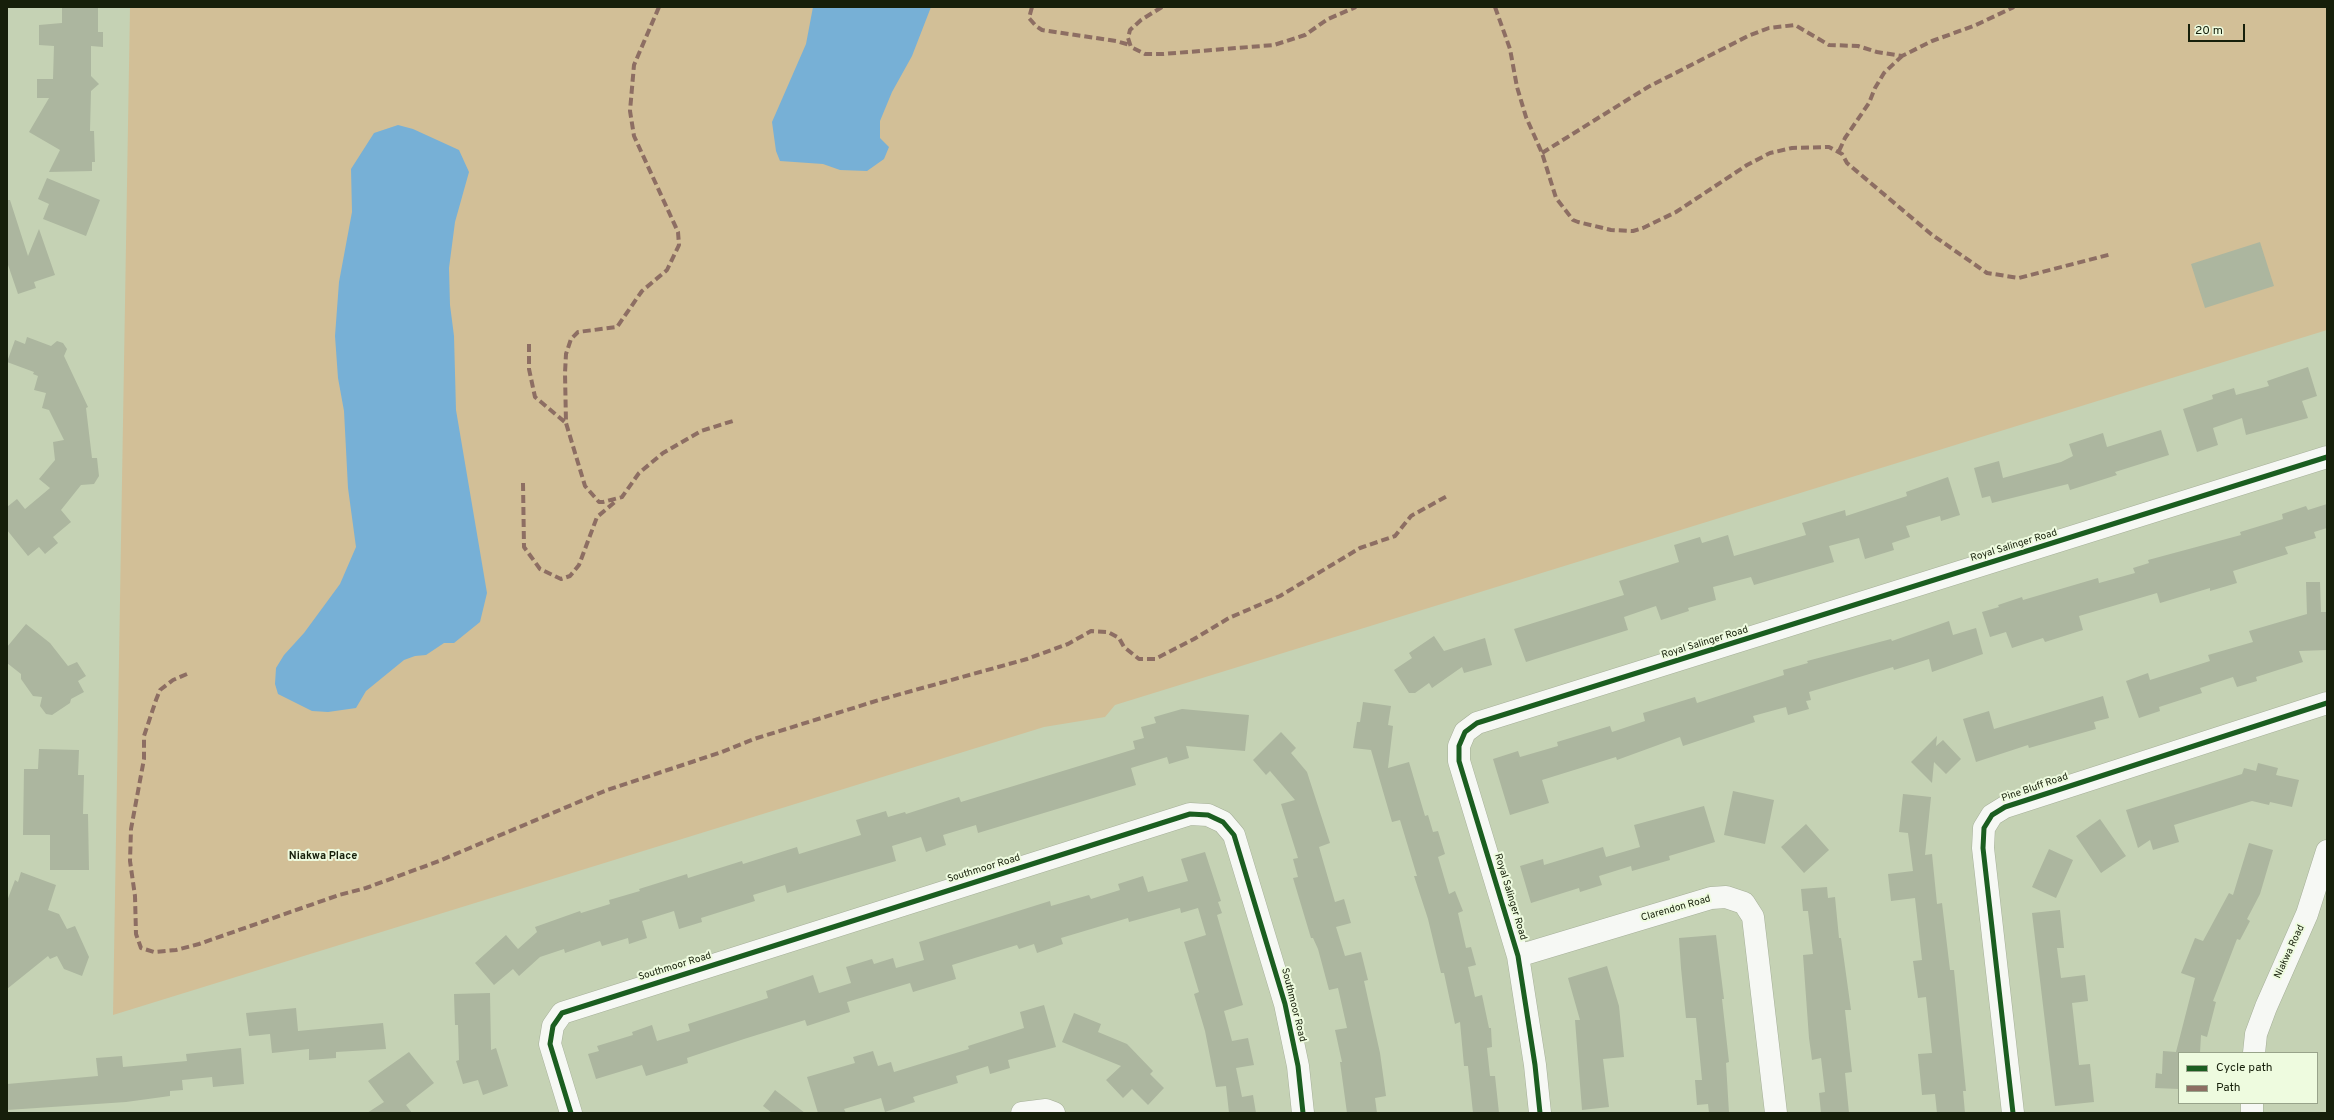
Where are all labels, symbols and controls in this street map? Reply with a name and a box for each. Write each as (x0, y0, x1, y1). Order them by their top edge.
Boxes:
scale bar (2190, 16, 2247, 42)
text: 20 m (2195, 23, 2223, 39)
street label: Royal Salinger Road (1969, 527, 2059, 565)
street label: Royal Salinger Road (1660, 624, 1750, 662)
street label: Pine Bluff Road (2000, 771, 2070, 805)
district label: Niakwa Place (289, 850, 357, 864)
street label: Southmoor Road (946, 852, 1022, 886)
street label: Royal Salinger Road (1491, 852, 1529, 942)
street label: Clarendon Road (1640, 893, 1712, 925)
street label: Niakwa Road (2272, 923, 2308, 981)
street label: Southmoor Road (637, 950, 713, 984)
street label: Southmoor Road (1278, 967, 1308, 1043)
legend (2178, 1052, 2318, 1104)
text: Cycle path (2216, 1060, 2273, 1076)
text: Path (2216, 1080, 2241, 1096)

